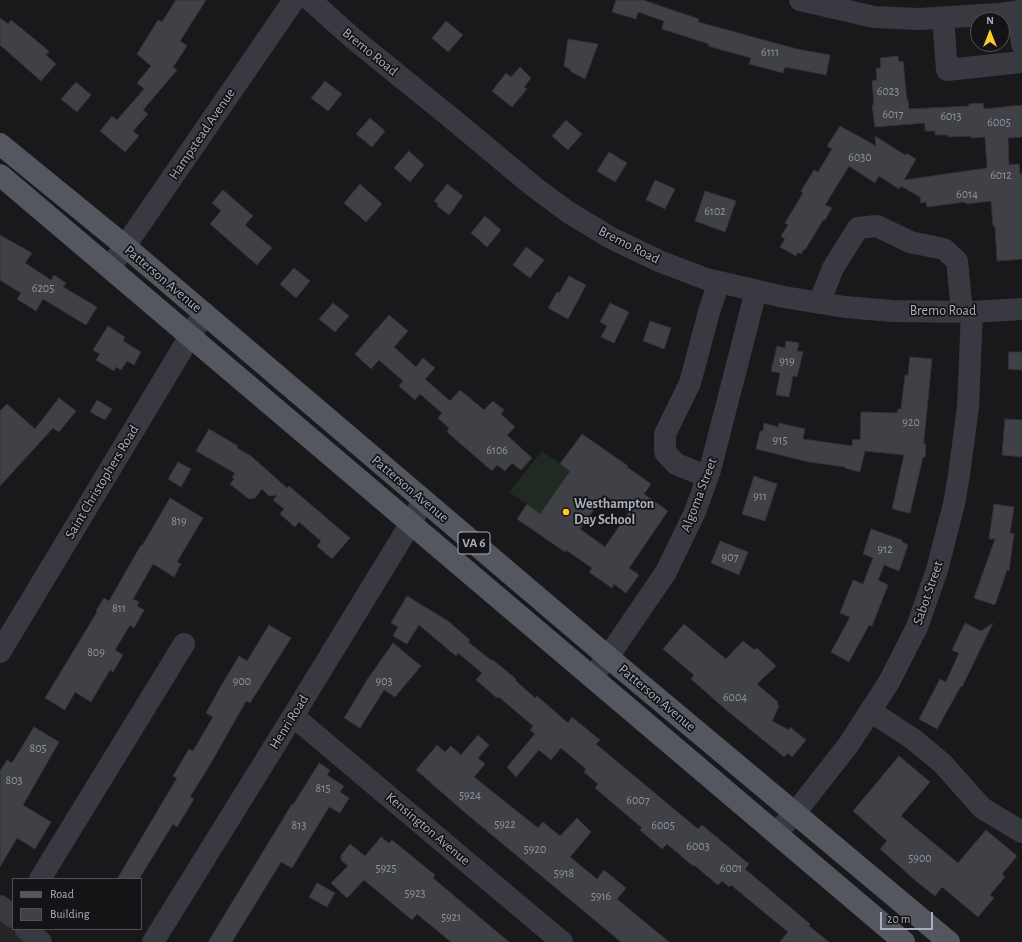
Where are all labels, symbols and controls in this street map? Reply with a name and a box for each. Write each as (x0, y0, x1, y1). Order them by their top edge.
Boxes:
north arrow (970, 12, 1010, 52)
text: N (986, 15, 994, 26)
street label: Bremo Road (339, 25, 401, 79)
house number: 6111 (761, 45, 779, 59)
house number: 6023 (877, 84, 899, 98)
street label: Hampstead Avenue (165, 85, 239, 183)
house number: 6017 (882, 107, 904, 121)
house number: 6013 (940, 109, 962, 123)
house number: 6005 (987, 115, 1011, 129)
house number: 6030 (848, 150, 872, 164)
house number: 6012 (990, 168, 1012, 182)
house number: 6014 (956, 187, 978, 201)
house number: 6102 (704, 204, 726, 218)
street label: Bremo Road (596, 222, 662, 268)
street label: Patterson Avenue (121, 242, 205, 316)
house number: 6205 (32, 281, 54, 295)
street label: Bremo Road (910, 303, 976, 319)
house number: 919 (779, 354, 795, 368)
house number: 920 (902, 415, 920, 429)
street label: Saint Christophers Road (61, 422, 143, 542)
house number: 915 (773, 433, 787, 447)
house number: 6106 (486, 443, 508, 457)
street label: Patterson Avenue (368, 452, 452, 526)
street label: Algoma Street (677, 456, 721, 534)
house number: 911 (753, 489, 767, 503)
place label: Westhampton Day School (574, 496, 654, 528)
marker: Westhampton Day School (561, 507, 571, 517)
house number: 819 (171, 514, 187, 528)
road number: VA 6 (458, 532, 490, 554)
house number: 912 (877, 542, 893, 556)
house number: 907 (722, 550, 738, 564)
street label: Sabot Street (909, 559, 947, 627)
house number: 811 (112, 601, 126, 615)
house number: 809 (87, 645, 105, 659)
street label: Patterson Avenue (615, 661, 699, 735)
house number: 900 (233, 674, 251, 688)
house number: 903 (376, 674, 392, 688)
house number: 6004 (723, 690, 747, 704)
street label: Henri Road (266, 692, 312, 752)
house number: 805 (29, 741, 47, 755)
house number: 803 (6, 773, 22, 787)
house number: 815 (316, 781, 330, 795)
house number: 5924 (459, 788, 481, 802)
street label: Kensington Avenue (382, 789, 474, 869)
house number: 6007 (626, 793, 650, 807)
house number: 5922 (494, 817, 516, 831)
house number: 813 (292, 818, 306, 832)
house number: 6005 (651, 818, 675, 832)
house number: 6003 (686, 839, 710, 853)
house number: 5920 (524, 842, 546, 856)
house number: 5900 (908, 851, 932, 865)
house number: 5925 (375, 861, 397, 875)
house number: 6001 (720, 861, 742, 875)
house number: 5918 (554, 866, 574, 880)
legend (12, 878, 142, 930)
house number: 5923 (404, 886, 426, 900)
text: Road (50, 888, 74, 900)
house number: 5916 (591, 889, 611, 903)
scale bar (882, 904, 935, 930)
text: Building (50, 908, 90, 920)
house number: 5921 (441, 910, 461, 924)
text: 20 m (887, 913, 910, 925)

